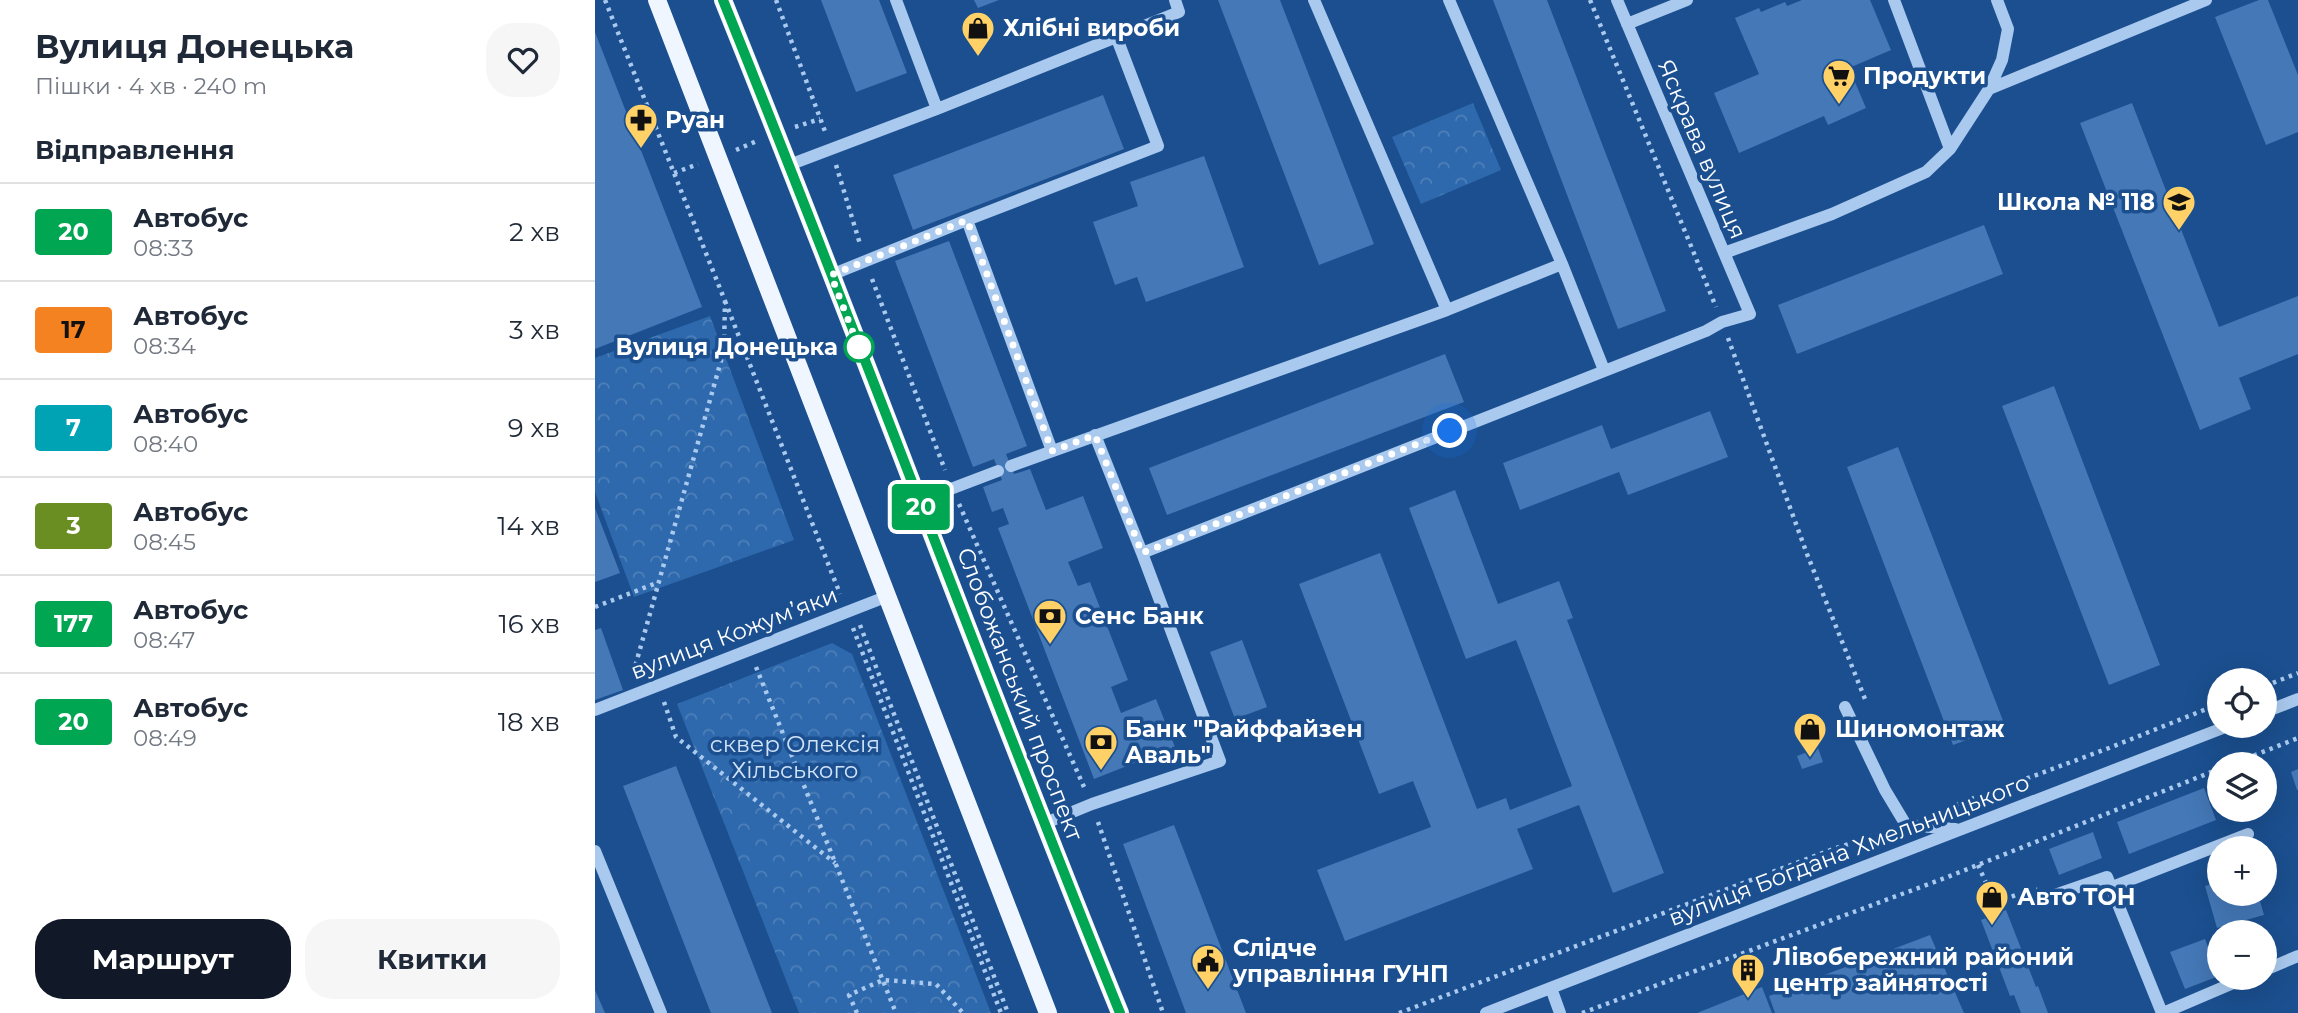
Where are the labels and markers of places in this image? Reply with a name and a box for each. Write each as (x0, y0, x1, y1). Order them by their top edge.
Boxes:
shop icon: Хлібні вироби (959, 9, 997, 58)
place label: Хлібні вироби (1003, 14, 1180, 42)
supermarket icon: Продукти (1820, 57, 1858, 106)
place label: Продукти (1863, 62, 1986, 90)
pharmacy icon: Руан (622, 101, 660, 150)
place label: Руан (665, 106, 725, 134)
school or university icon: Школа № 118 (2160, 183, 2198, 232)
place label: Школа № 118 (1997, 188, 2155, 216)
marker: Вулиця Донецька (844, 332, 874, 362)
place label: Вулиця Донецька (616, 333, 838, 361)
bank icon: Сенс Банк (1031, 597, 1069, 646)
place label: Сенс Банк (1075, 602, 1204, 630)
shop icon: Шиномонтаж (1791, 710, 1829, 759)
place label: Банк "Райффайзен Аваль" (1125, 715, 1362, 769)
place label: Шиномонтаж (1835, 715, 2005, 743)
bank icon: Банк "Райффайзен Аваль" (1082, 723, 1120, 772)
shop icon: Авто ТОН (1973, 878, 2011, 927)
place label: Авто ТОН (2017, 883, 2136, 911)
place label: Слідче управління ГУНП (1232, 934, 1449, 988)
public building icon: Слідче управління ГУНП (1189, 942, 1227, 991)
place label: Лівобережний районий центр зайнятості (1773, 943, 2074, 997)
building icon: Лівобережний районий центр зайнятості (1729, 951, 1767, 1000)

